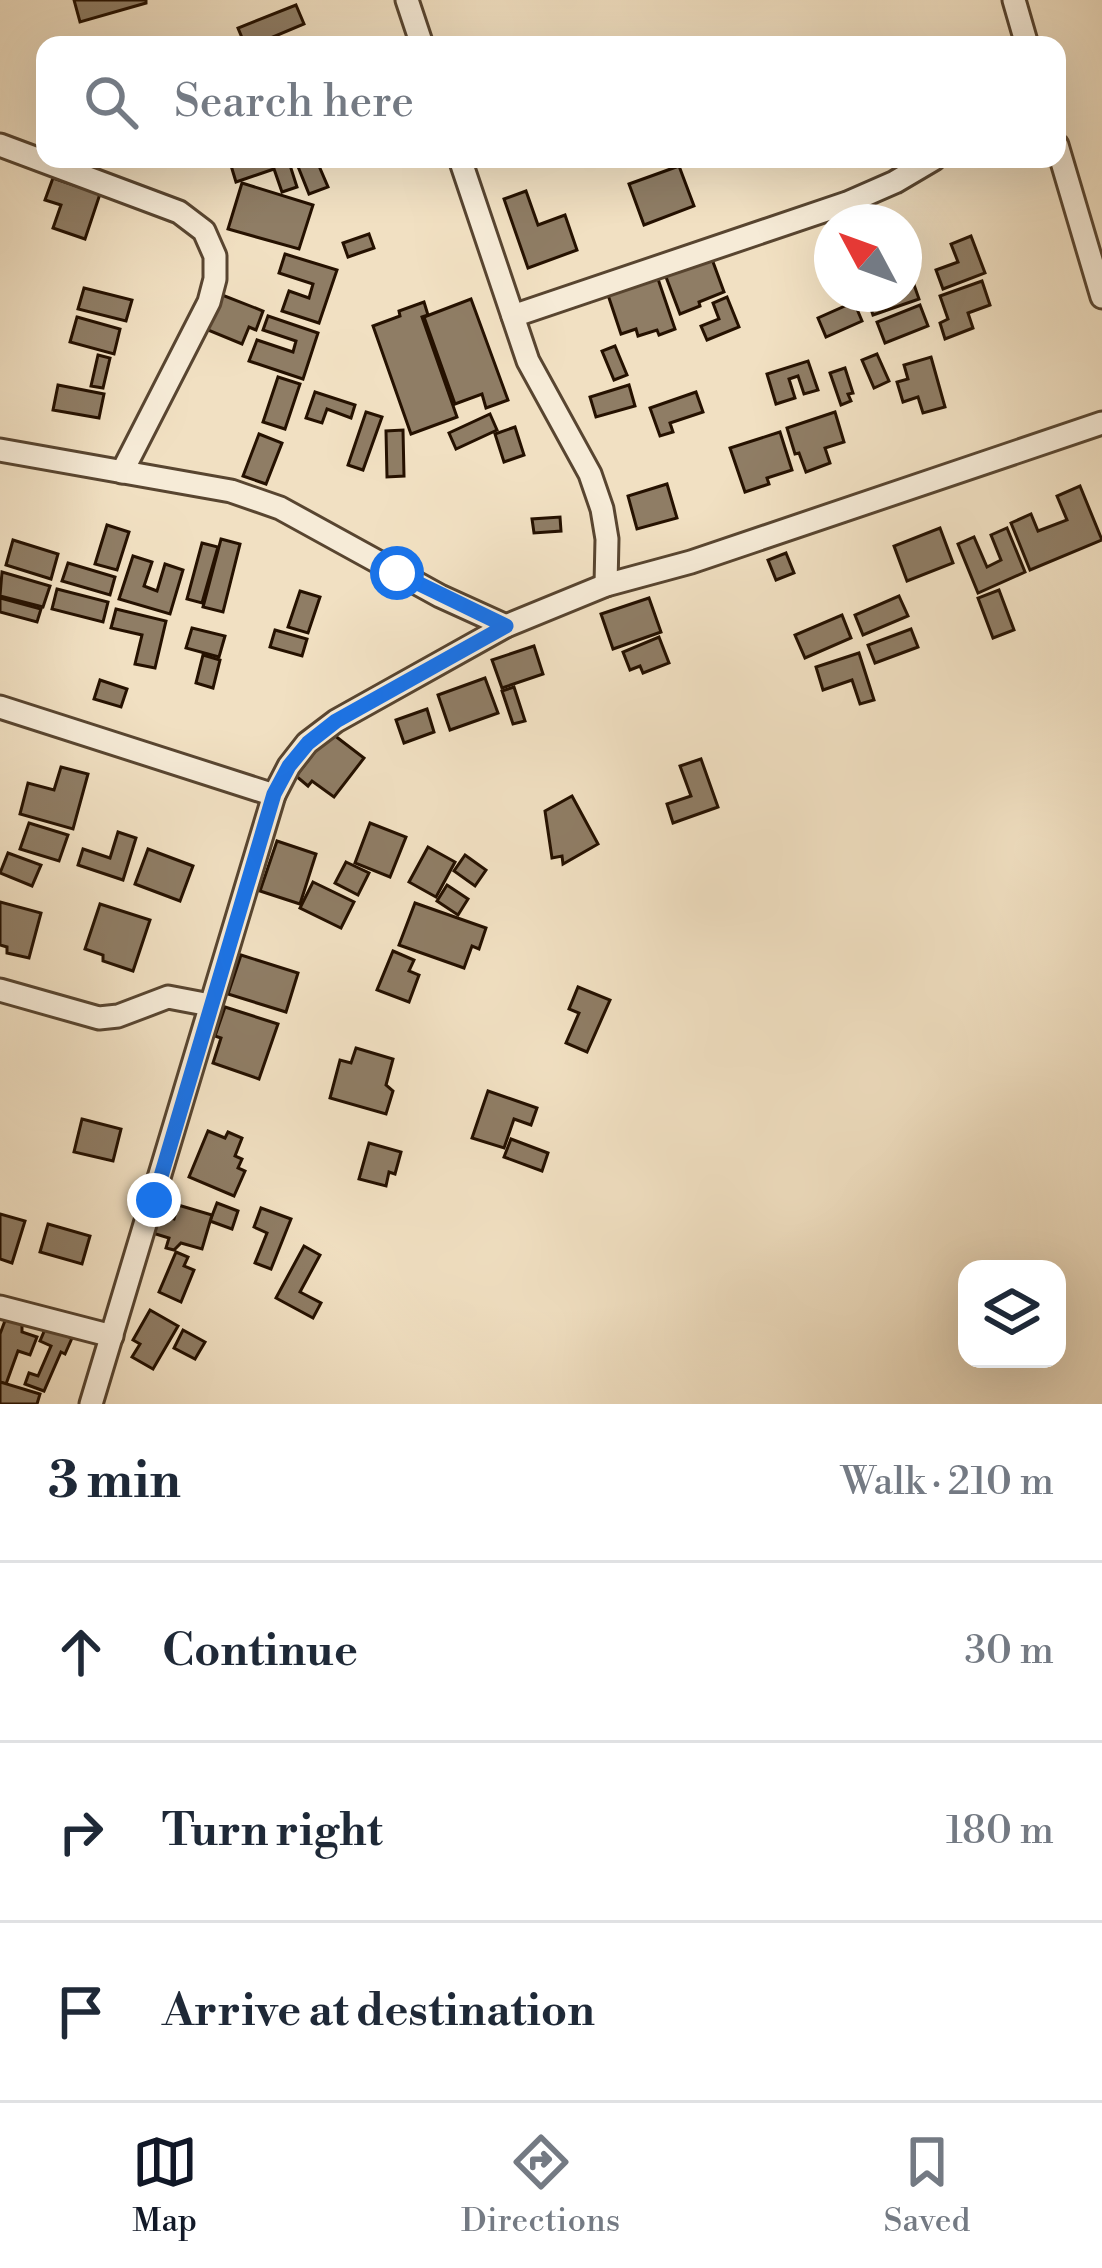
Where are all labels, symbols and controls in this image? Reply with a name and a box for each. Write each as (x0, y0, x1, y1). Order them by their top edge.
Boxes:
search box (36, 36, 1066, 168)
icon: search (78, 69, 144, 135)
text: Search here (174, 74, 414, 131)
north arrow (814, 204, 922, 312)
route start (370, 546, 424, 600)
route end (127, 1173, 181, 1227)
map controls (958, 1260, 1066, 1368)
button: layers (958, 1260, 1066, 1368)
text: 3 min (48, 1450, 181, 1514)
text: Walk · 210 m (841, 1458, 1054, 1507)
icon: ahead (48, 1619, 114, 1685)
text: Continue (162, 1623, 358, 1680)
text: 30 m (964, 1627, 1054, 1676)
icon: right (48, 1799, 114, 1865)
text: Turn right (162, 1803, 383, 1860)
text: 180 m (946, 1807, 1054, 1856)
icon: arrive (48, 1979, 114, 2045)
text: Arrive at destination (162, 1983, 595, 2040)
tab: Map (132, 2129, 198, 2242)
tab: Directions (461, 2129, 620, 2242)
tab: Saved (884, 2129, 970, 2242)

